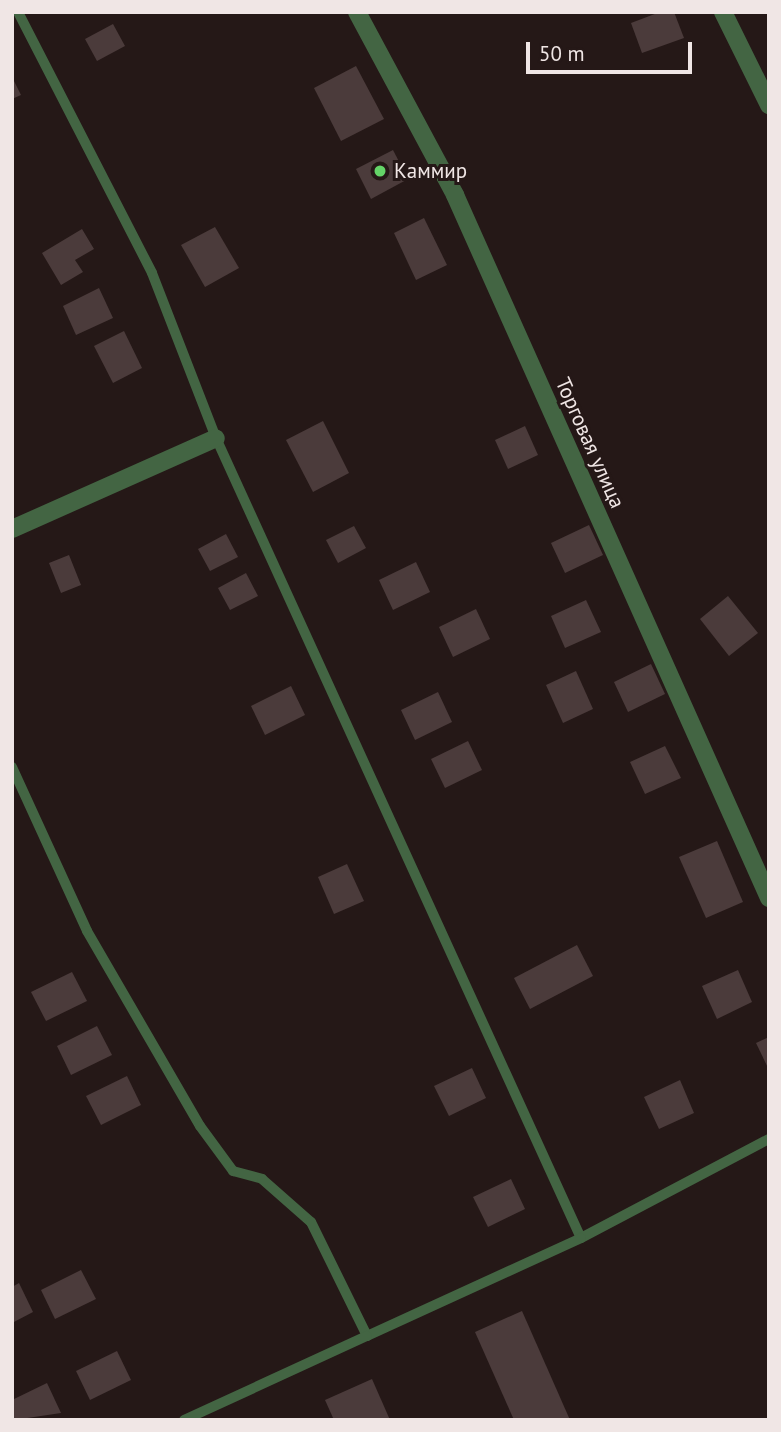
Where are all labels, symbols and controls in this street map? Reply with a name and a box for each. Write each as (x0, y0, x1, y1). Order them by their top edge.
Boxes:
scale bar (529, 28, 695, 72)
text: 50 m (539, 40, 585, 67)
place label: Каммир (394, 158, 467, 184)
marker: Каммир (372, 163, 388, 179)
street label: Торговая улица (550, 374, 630, 512)

